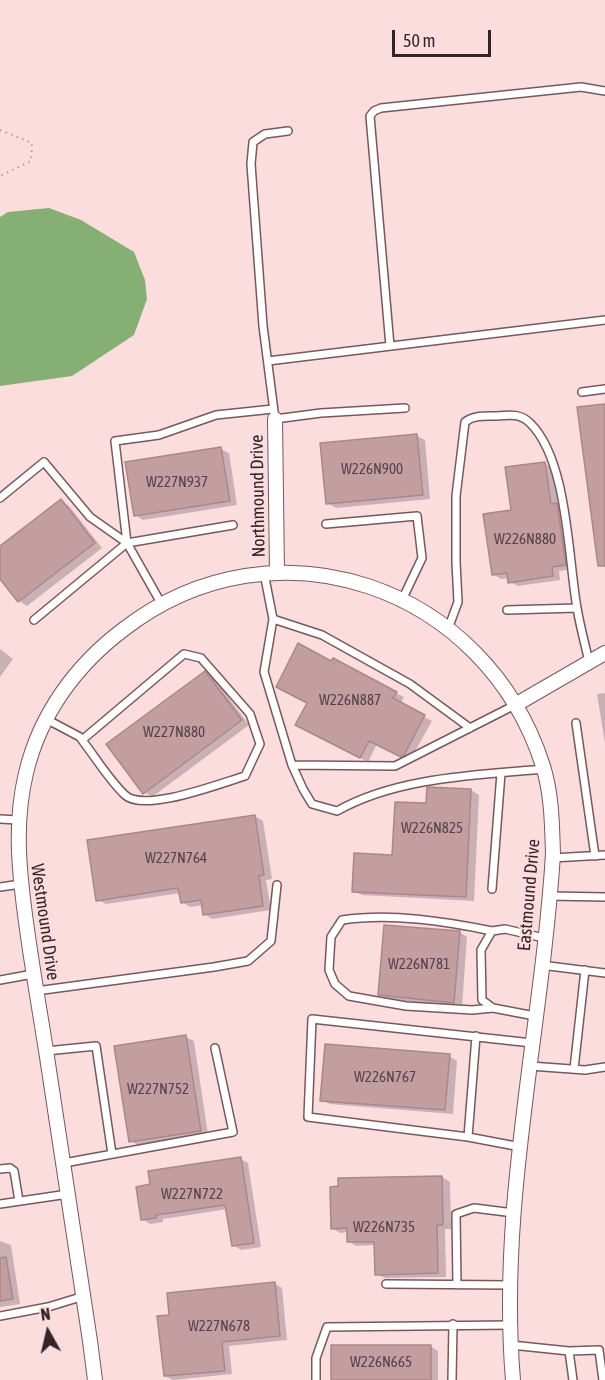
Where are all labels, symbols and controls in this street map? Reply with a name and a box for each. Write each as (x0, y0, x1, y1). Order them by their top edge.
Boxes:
scale bar (395, 18, 494, 56)
text: 50 m (403, 30, 435, 51)
street label: Northmound Drive (246, 434, 270, 558)
house number: W226N900 (341, 460, 403, 478)
house number: W227N937 (146, 473, 208, 491)
house number: W226N880 (494, 530, 556, 548)
house number: W226N887 (319, 691, 381, 709)
house number: W227N880 (143, 723, 205, 741)
house number: W226N825 (401, 819, 463, 837)
street label: Eastmound Drive (513, 838, 545, 952)
house number: W227N764 (145, 849, 207, 867)
street label: Westmound Drive (26, 863, 64, 981)
house number: W226N781 (388, 955, 450, 973)
house number: W226N767 (354, 1068, 416, 1086)
house number: W227N752 (127, 1080, 189, 1098)
house number: W227N722 (161, 1185, 223, 1203)
house number: W226N735 (353, 1218, 415, 1236)
north arrow (18, 1302, 78, 1362)
text: N (40, 1305, 51, 1324)
house number: W227N678 (188, 1317, 250, 1335)
house number: W226N665 (350, 1353, 412, 1371)

